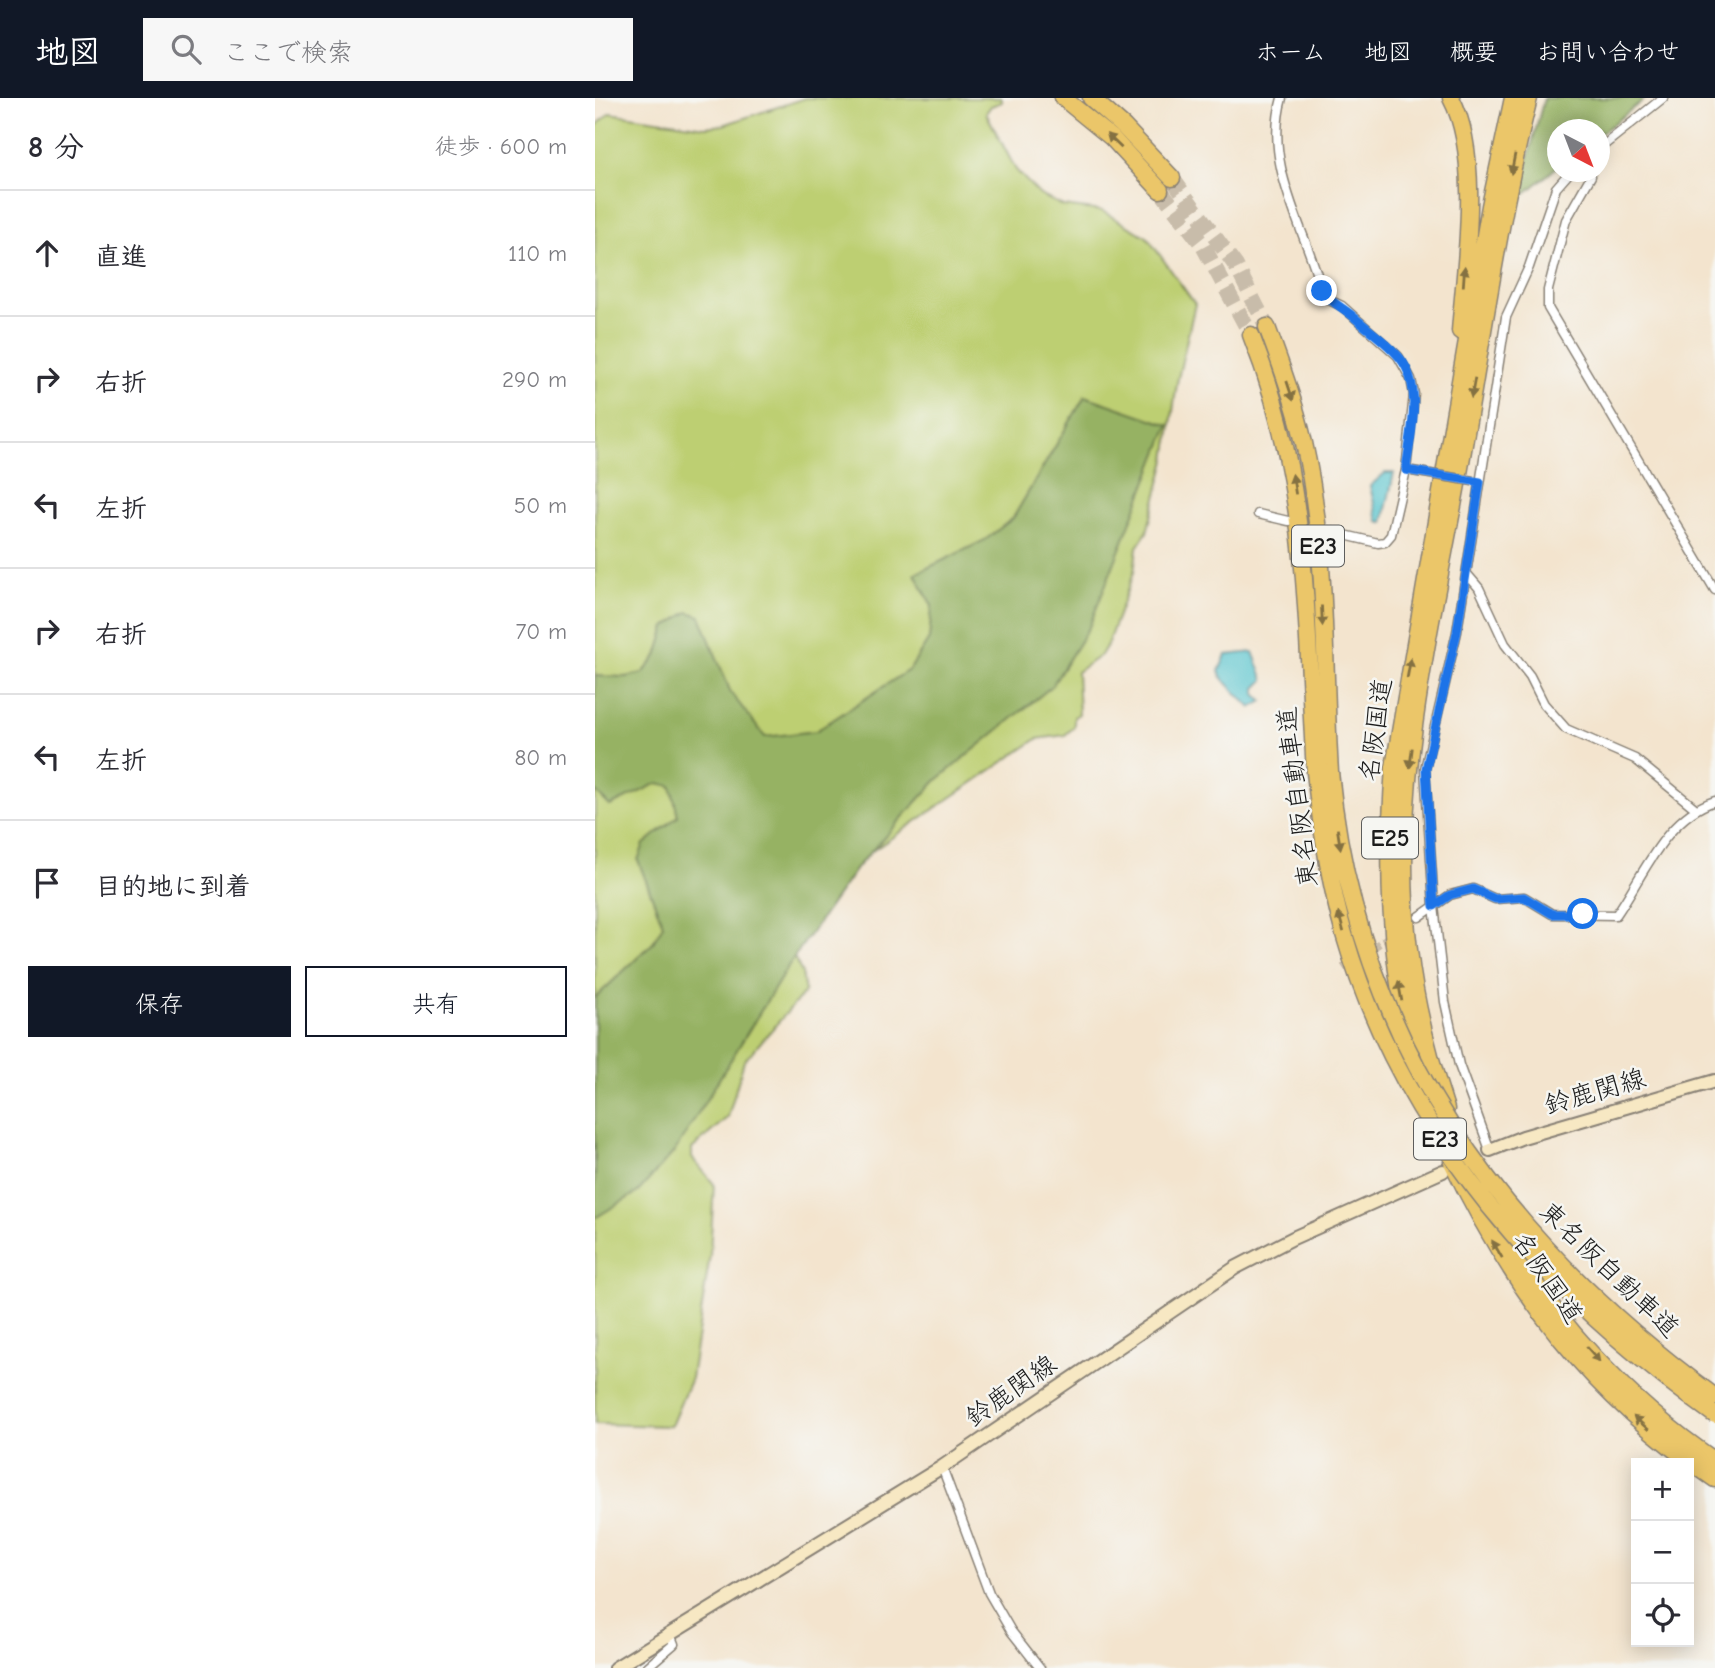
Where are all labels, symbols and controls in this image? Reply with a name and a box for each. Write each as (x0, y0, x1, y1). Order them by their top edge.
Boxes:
search box (143, 18, 633, 81)
icon: search (167, 30, 205, 68)
text: 地図 (35, 33, 101, 71)
text: ここで検索 (223, 38, 353, 68)
text: ホーム (1255, 38, 1326, 66)
text: 地図 (1364, 38, 1412, 66)
text: 概要 (1450, 38, 1498, 66)
text: お問い合わせ (1536, 38, 1680, 66)
north arrow (1547, 119, 1610, 182)
text: 8 分 (28, 130, 84, 165)
text: 徒歩 · 600 m (434, 133, 567, 160)
one-way arrow (1106, 134, 1123, 150)
one-way arrow (1508, 154, 1519, 176)
icon: ahead (28, 234, 66, 272)
text: 110 m (508, 240, 567, 267)
text: 直進 (95, 242, 147, 272)
one-way arrow (1459, 265, 1470, 287)
route end (1306, 275, 1337, 306)
icon: right (28, 360, 66, 398)
text: 290 m (502, 366, 567, 393)
text: 右折 (95, 368, 147, 398)
one-way arrow (1468, 378, 1479, 400)
one-way arrow (1285, 381, 1295, 402)
one-way arrow (1289, 473, 1300, 495)
icon: left (28, 486, 66, 524)
text: 50 m (514, 492, 567, 519)
text: 左折 (95, 494, 147, 524)
road number: E23 (1292, 526, 1344, 566)
one-way arrow (1317, 605, 1328, 627)
icon: right (28, 612, 66, 650)
text: 70 m (515, 618, 567, 645)
text: 右折 (95, 620, 147, 650)
one-way arrow (1404, 657, 1415, 679)
street label: 名阪国道 (1354, 676, 1398, 784)
street label: 東名阪自動車道 (1272, 705, 1324, 889)
icon: left (28, 738, 66, 776)
text: 80 m (514, 744, 567, 771)
text: 左折 (95, 746, 147, 776)
one-way arrow (1405, 747, 1416, 769)
road number: E25 (1362, 818, 1418, 858)
one-way arrow (1334, 828, 1345, 850)
icon: arrive (28, 864, 66, 902)
text: 目的地に到着 (95, 872, 251, 902)
route start (1567, 898, 1598, 929)
one-way arrow (1335, 911, 1346, 933)
button: 保存 (28, 966, 291, 1037)
button: 共有 (305, 966, 567, 1037)
one-way arrow (1394, 980, 1405, 1002)
street label: 鈴鹿関線 (1541, 1063, 1649, 1121)
road number: E23 (1414, 1119, 1466, 1160)
street label: 東名阪自動車道 (1533, 1196, 1685, 1344)
street label: 名阪国道 (1505, 1226, 1589, 1330)
one-way arrow (1491, 1239, 1503, 1258)
one-way arrow (1585, 1346, 1600, 1363)
street label: 鈴鹿関線 (960, 1349, 1062, 1433)
one-way arrow (1632, 1415, 1650, 1431)
map controls (1631, 1458, 1694, 1647)
button: + (1631, 1458, 1694, 1521)
button: − (1631, 1521, 1694, 1584)
button: locate (1631, 1584, 1694, 1647)

